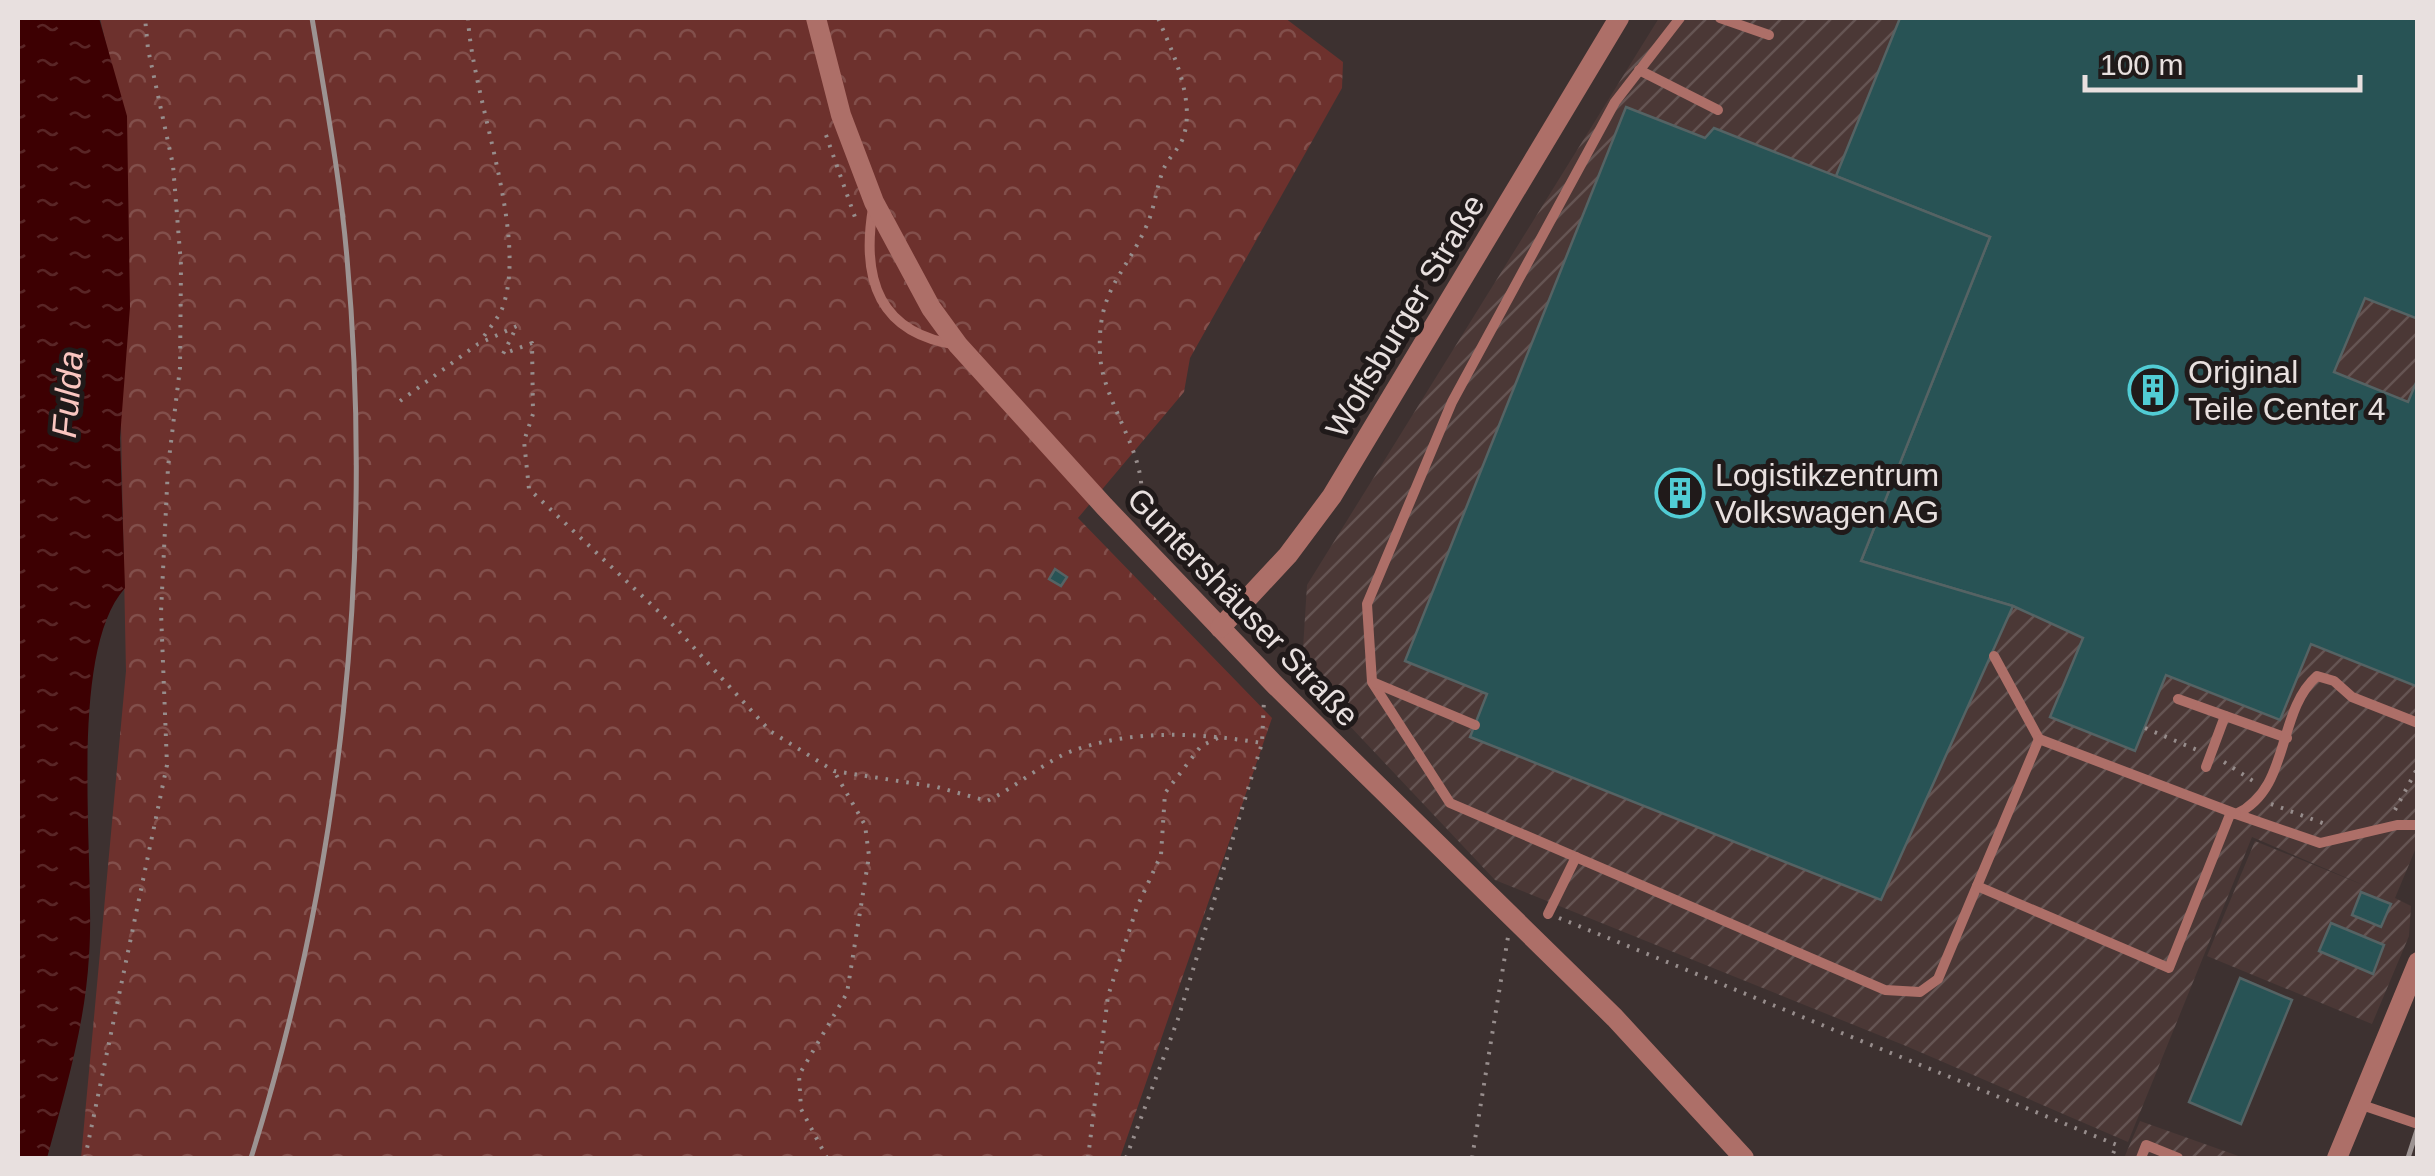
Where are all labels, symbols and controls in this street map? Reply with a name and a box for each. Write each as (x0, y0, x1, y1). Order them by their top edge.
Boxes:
scale bar (2085, 30, 2360, 92)
text: 100 m (2100, 48, 2183, 81)
street label: Wolfsburger Straße (1318, 188, 1492, 444)
water label: Fulda (44, 349, 90, 439)
place label: Original Teile Center 4 (2188, 354, 2385, 427)
building icon: Original Teile Center 4 (2127, 364, 2179, 416)
place label: Logistikzentrum Volkswagen AG (1715, 457, 1939, 530)
building icon: Logistikzentrum Volkswagen AG (1654, 467, 1706, 519)
street label: Guntershäuser Straße (1120, 481, 1366, 733)

